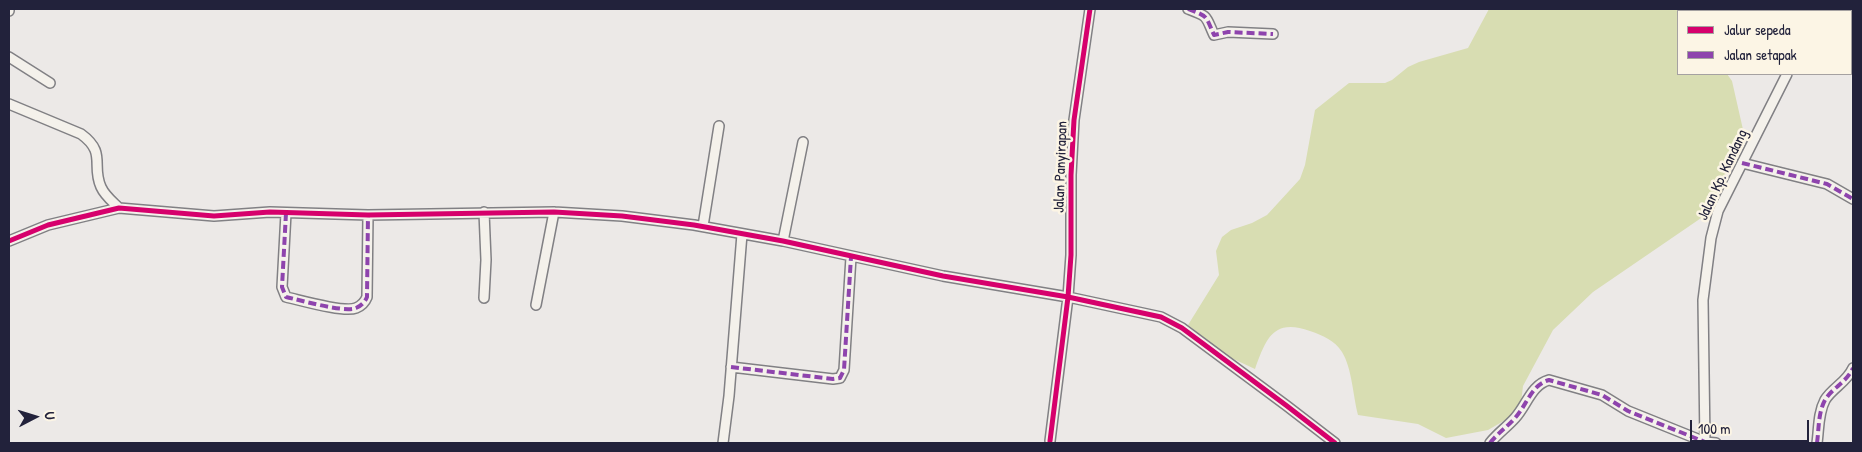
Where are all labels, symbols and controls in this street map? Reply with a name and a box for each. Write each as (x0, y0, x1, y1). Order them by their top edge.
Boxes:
legend (1677, 10, 1852, 75)
text: Jalur sepeda (1724, 19, 1791, 40)
text: Jalan setapak (1724, 44, 1797, 65)
street label: Jalan Panyirapan (1050, 121, 1072, 213)
street label: Jalan Kp. Kandang (1694, 127, 1752, 223)
north arrow (10, 392, 60, 442)
scale bar (1692, 410, 1811, 442)
text: U (41, 411, 60, 420)
text: 100 m (1698, 418, 1731, 439)

